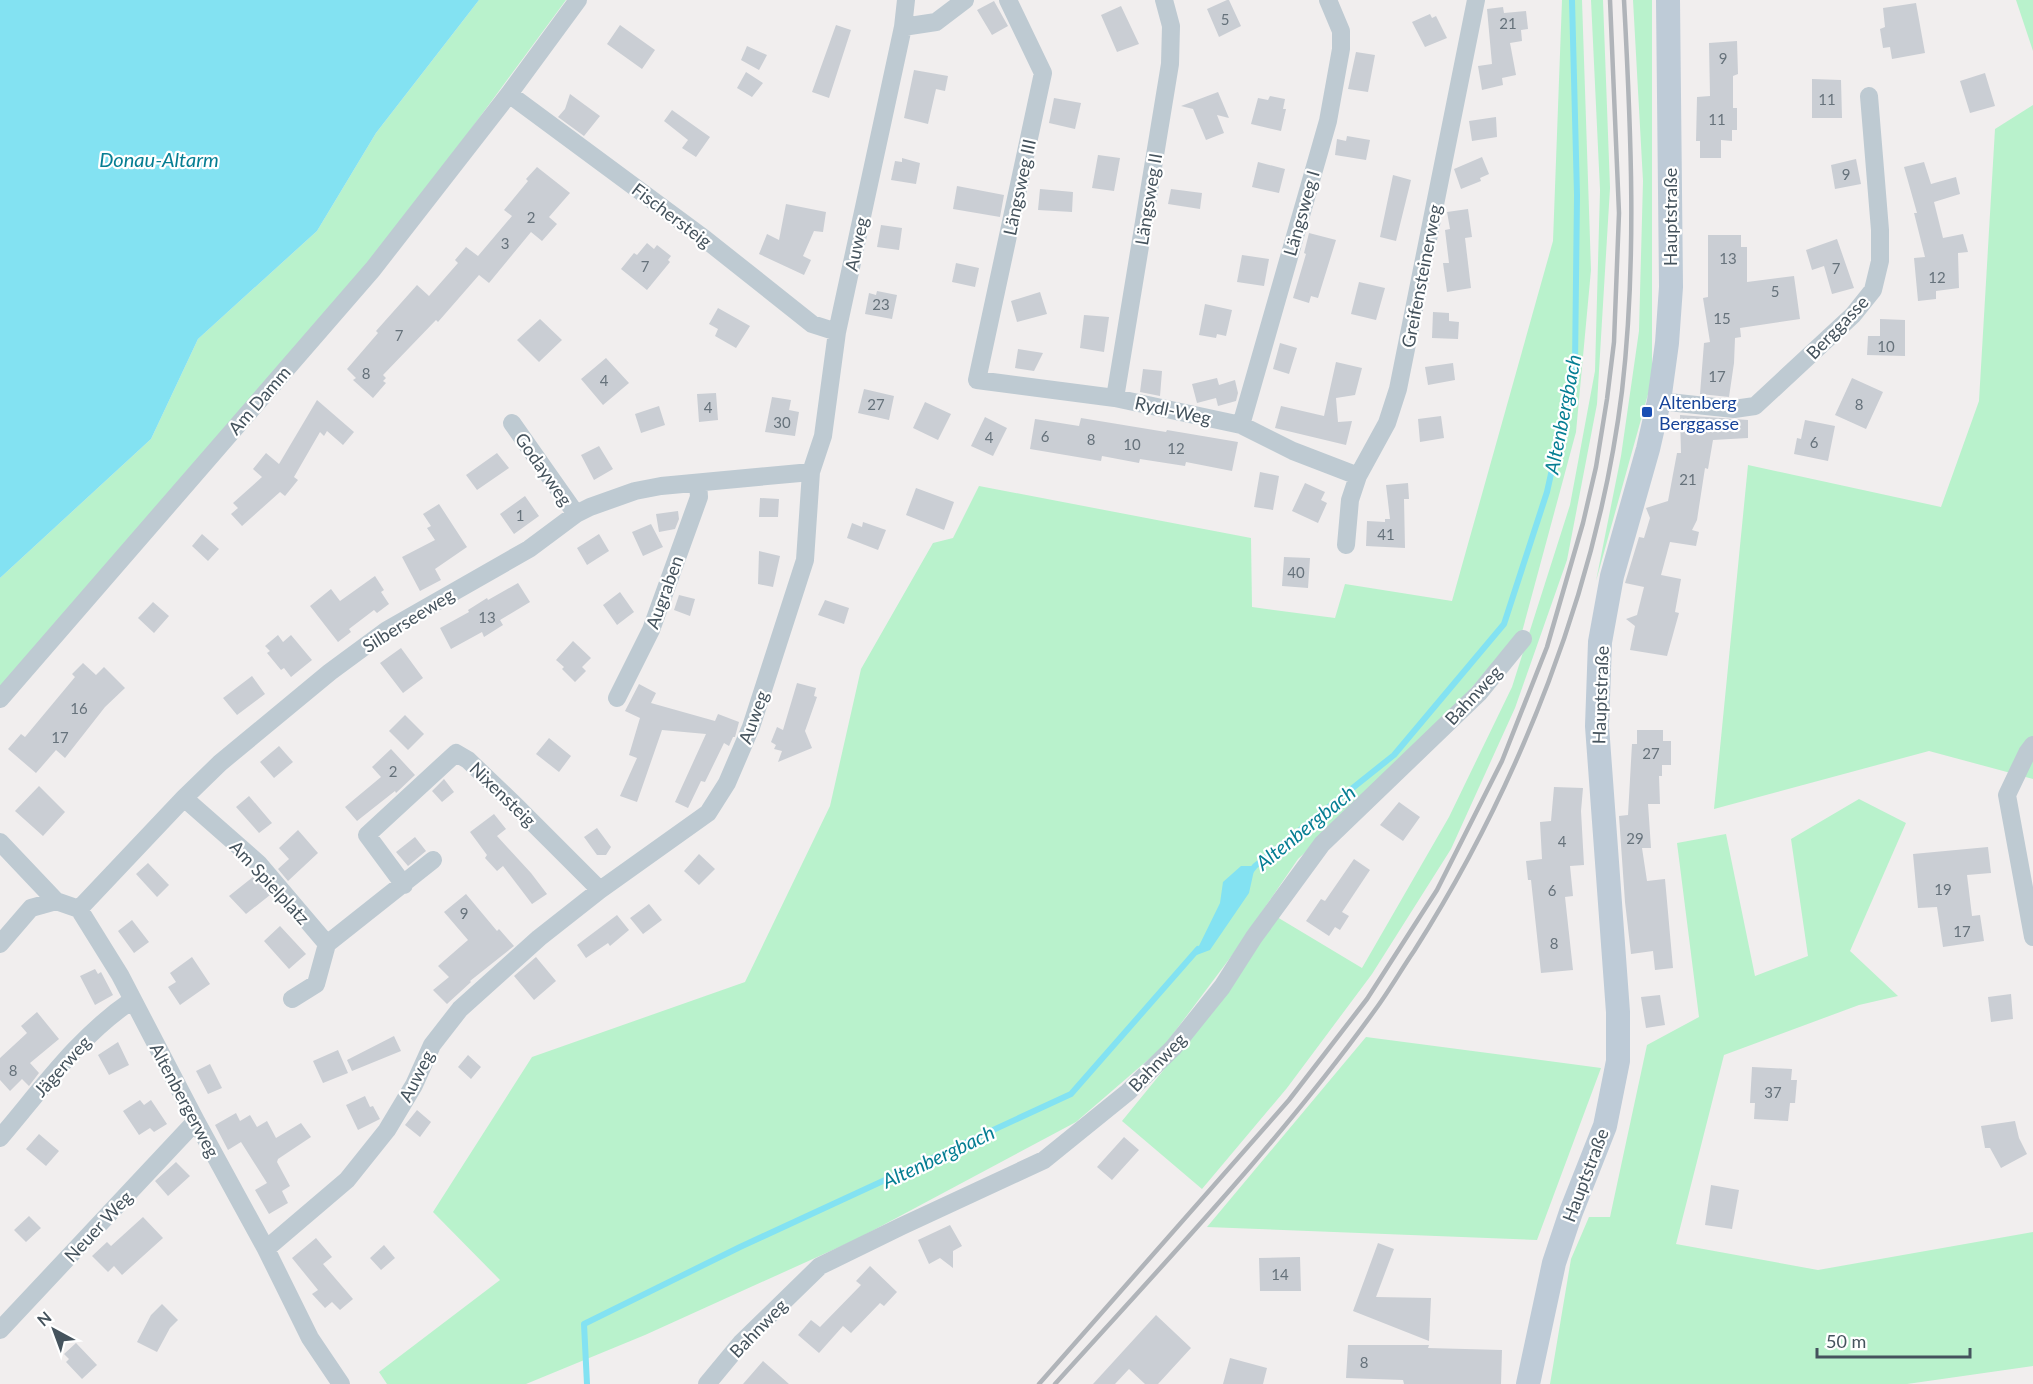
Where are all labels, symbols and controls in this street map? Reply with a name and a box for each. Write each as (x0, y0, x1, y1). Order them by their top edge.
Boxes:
house number: 5 (1221, 10, 1229, 28)
house number: 21 (1499, 14, 1517, 32)
house number: 9 (1719, 49, 1727, 67)
house number: 11 (1818, 90, 1836, 108)
house number: 11 (1708, 110, 1726, 128)
street label: Längsweg III (998, 137, 1040, 237)
water label: Donau-Altarm (99, 147, 219, 171)
street label: Längsweg II (1130, 151, 1166, 247)
house number: 9 (1842, 165, 1850, 183)
street label: Längsweg I (1278, 168, 1324, 258)
street label: Hauptstraße (1659, 168, 1681, 266)
street label: Fischersteig (628, 178, 716, 252)
street label: Greifensteinerweg (1396, 202, 1446, 350)
house number: 2 (527, 208, 535, 226)
street label: Auweg (840, 215, 872, 273)
house number: 3 (501, 234, 509, 252)
house number: 13 (1719, 249, 1737, 267)
house number: 7 (641, 257, 650, 275)
house number: 7 (1832, 259, 1841, 277)
house number: 12 (1928, 268, 1946, 286)
house number: 5 (1771, 282, 1779, 300)
street label: Berggasse (1801, 291, 1873, 363)
house number: 23 (872, 295, 890, 313)
house number: 15 (1713, 309, 1731, 327)
house number: 7 (395, 326, 404, 344)
house number: 10 (1877, 337, 1895, 355)
water label: Altenbergbach (1538, 352, 1585, 477)
street label: Am Damm (223, 361, 295, 439)
house number: 8 (362, 364, 370, 382)
house number: 17 (1708, 367, 1726, 385)
house number: 4 (600, 371, 609, 389)
street label: Rydl-Weg (1133, 391, 1213, 429)
place label: Altenberg Berggasse (1659, 391, 1739, 434)
house number: 27 (867, 395, 885, 413)
house number: 8 (1855, 395, 1863, 413)
house number: 4 (704, 398, 713, 416)
marker: Altenberg Berggasse (1640, 405, 1654, 419)
house number: 30 (773, 413, 791, 431)
house number: 6 (1041, 427, 1050, 445)
street label: Godayweg (511, 428, 577, 510)
house number: 4 (985, 428, 994, 446)
house number: 8 (1087, 430, 1095, 448)
house number: 6 (1810, 433, 1819, 451)
house number: 10 (1123, 435, 1141, 453)
house number: 12 (1167, 439, 1185, 457)
house number: 21 (1679, 470, 1697, 488)
house number: 1 (516, 506, 524, 524)
house number: 41 (1377, 525, 1395, 543)
street label: Augraben (641, 552, 687, 632)
house number: 40 (1287, 563, 1305, 581)
street label: Silberseeweg (358, 583, 458, 657)
house number: 13 (478, 608, 496, 626)
street label: Hauptstraße (1587, 645, 1613, 745)
street label: Bahnweg (1440, 661, 1506, 729)
street label: Auweg (733, 687, 773, 747)
house number: 16 (70, 699, 88, 717)
house number: 17 (51, 728, 69, 746)
house number: 27 (1642, 744, 1660, 762)
street label: Nixensteig (465, 757, 541, 831)
house number: 2 (389, 762, 397, 780)
water label: Altenbergbach (1250, 780, 1360, 875)
house number: 29 (1626, 829, 1644, 847)
house number: 4 (1558, 832, 1567, 850)
street label: Am Spielplatz (225, 835, 315, 929)
house number: 19 (1934, 880, 1952, 898)
house number: 6 (1548, 881, 1557, 899)
house number: 9 (460, 904, 468, 922)
house number: 17 (1953, 922, 1971, 940)
house number: 8 (1550, 934, 1558, 952)
street label: Bahnweg (1124, 1028, 1190, 1096)
street label: Jägerweg (29, 1031, 95, 1101)
street label: Altenbergerweg (146, 1039, 224, 1161)
street label: Auweg (394, 1047, 438, 1105)
house number: 8 (9, 1061, 17, 1079)
house number: 37 (1764, 1083, 1782, 1101)
water label: Altenbergbach (877, 1120, 998, 1193)
street label: Hauptstraße (1557, 1125, 1613, 1225)
street label: Neuer Weg (59, 1186, 137, 1266)
house number: 14 (1271, 1265, 1289, 1283)
street label: Bahnweg (725, 1294, 791, 1362)
north arrow (24, 1300, 84, 1360)
text: N (33, 1307, 55, 1330)
scale bar (1817, 1321, 1970, 1359)
text: 50 m (1826, 1330, 1866, 1352)
house number: 8 (1360, 1353, 1368, 1371)

